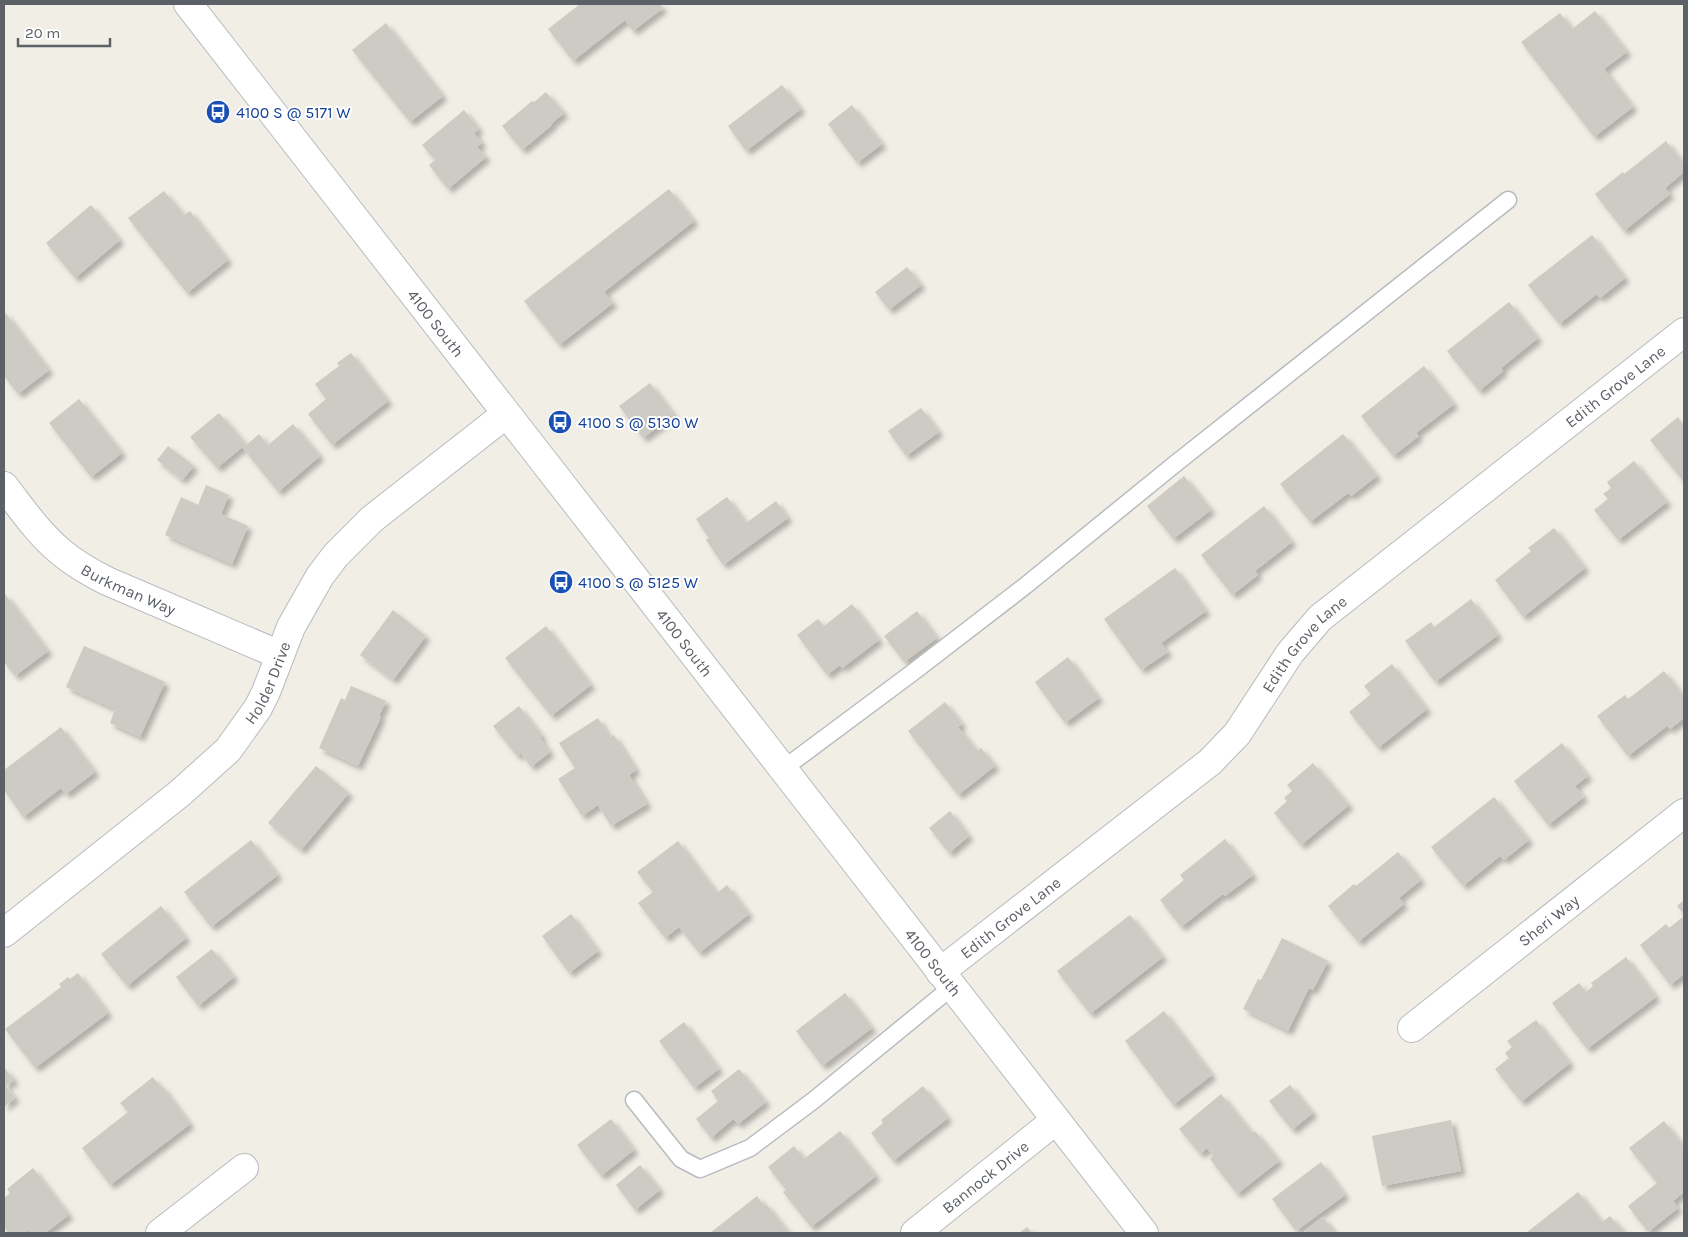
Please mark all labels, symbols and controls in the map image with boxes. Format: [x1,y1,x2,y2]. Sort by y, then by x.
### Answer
scale bar [18,15,110,47]
text: 20 m [25,24,60,42]
bus stop icon: 4100 S @ 5171 W [205,99,231,125]
place label: 4100 S @ 5171 W [236,103,351,122]
street label: 4100 South [403,285,468,361]
street label: Edith Grove Lane [1562,341,1669,432]
bus stop icon: 4100 S @ 5130 W [547,409,573,435]
place label: 4100 S @ 5130 W [578,413,699,432]
street label: Burkman Way [78,560,179,620]
bus stop icon: 4100 S @ 5125 W [548,569,574,595]
place label: 4100 S @ 5125 W [578,573,699,592]
street label: Edith Grove Lane [1258,592,1351,696]
street label: 4100 South [652,605,717,681]
street label: Holder Drive [241,639,295,728]
street label: Edith Grove Lane [957,873,1064,963]
street label: Sheri Way [1515,890,1583,950]
street label: 4100 South [901,925,965,1000]
street label: Bannock Drive [938,1137,1033,1217]

